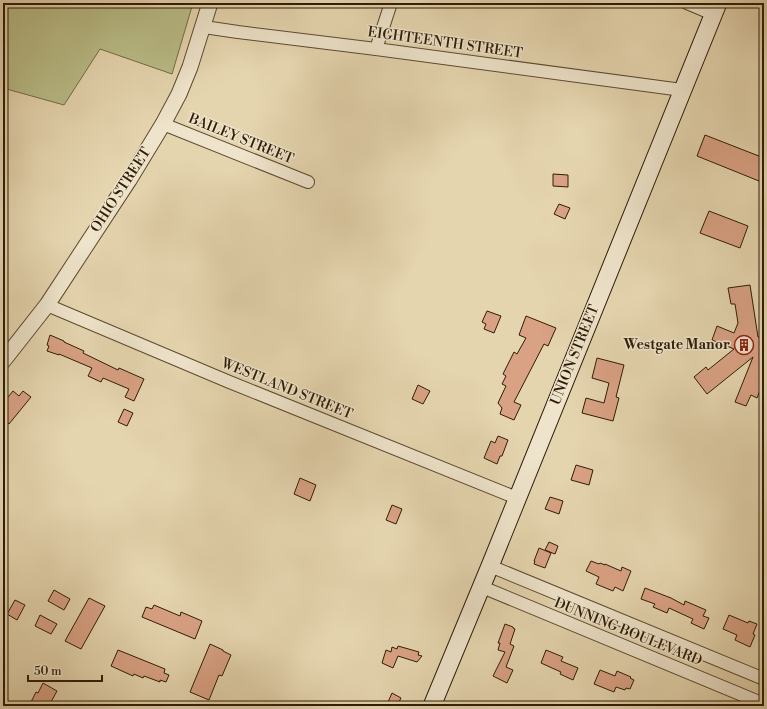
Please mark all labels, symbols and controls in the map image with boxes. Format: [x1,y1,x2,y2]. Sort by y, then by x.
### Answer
street label: EIGHTEENTH STREET [366,23,524,63]
street label: BAILEY STREET [185,109,296,168]
street label: OHIO STREET [87,144,155,236]
street label: UNION STREET [547,302,603,408]
building icon: Westgate Manor [733,334,755,356]
place label: Westgate Manor [622,336,730,354]
street label: WESTLAND STREET [218,354,355,424]
street label: DUNNING BOULEVARD [551,594,705,670]
scale bar [28,657,102,683]
text: 50 m [34,664,62,679]

